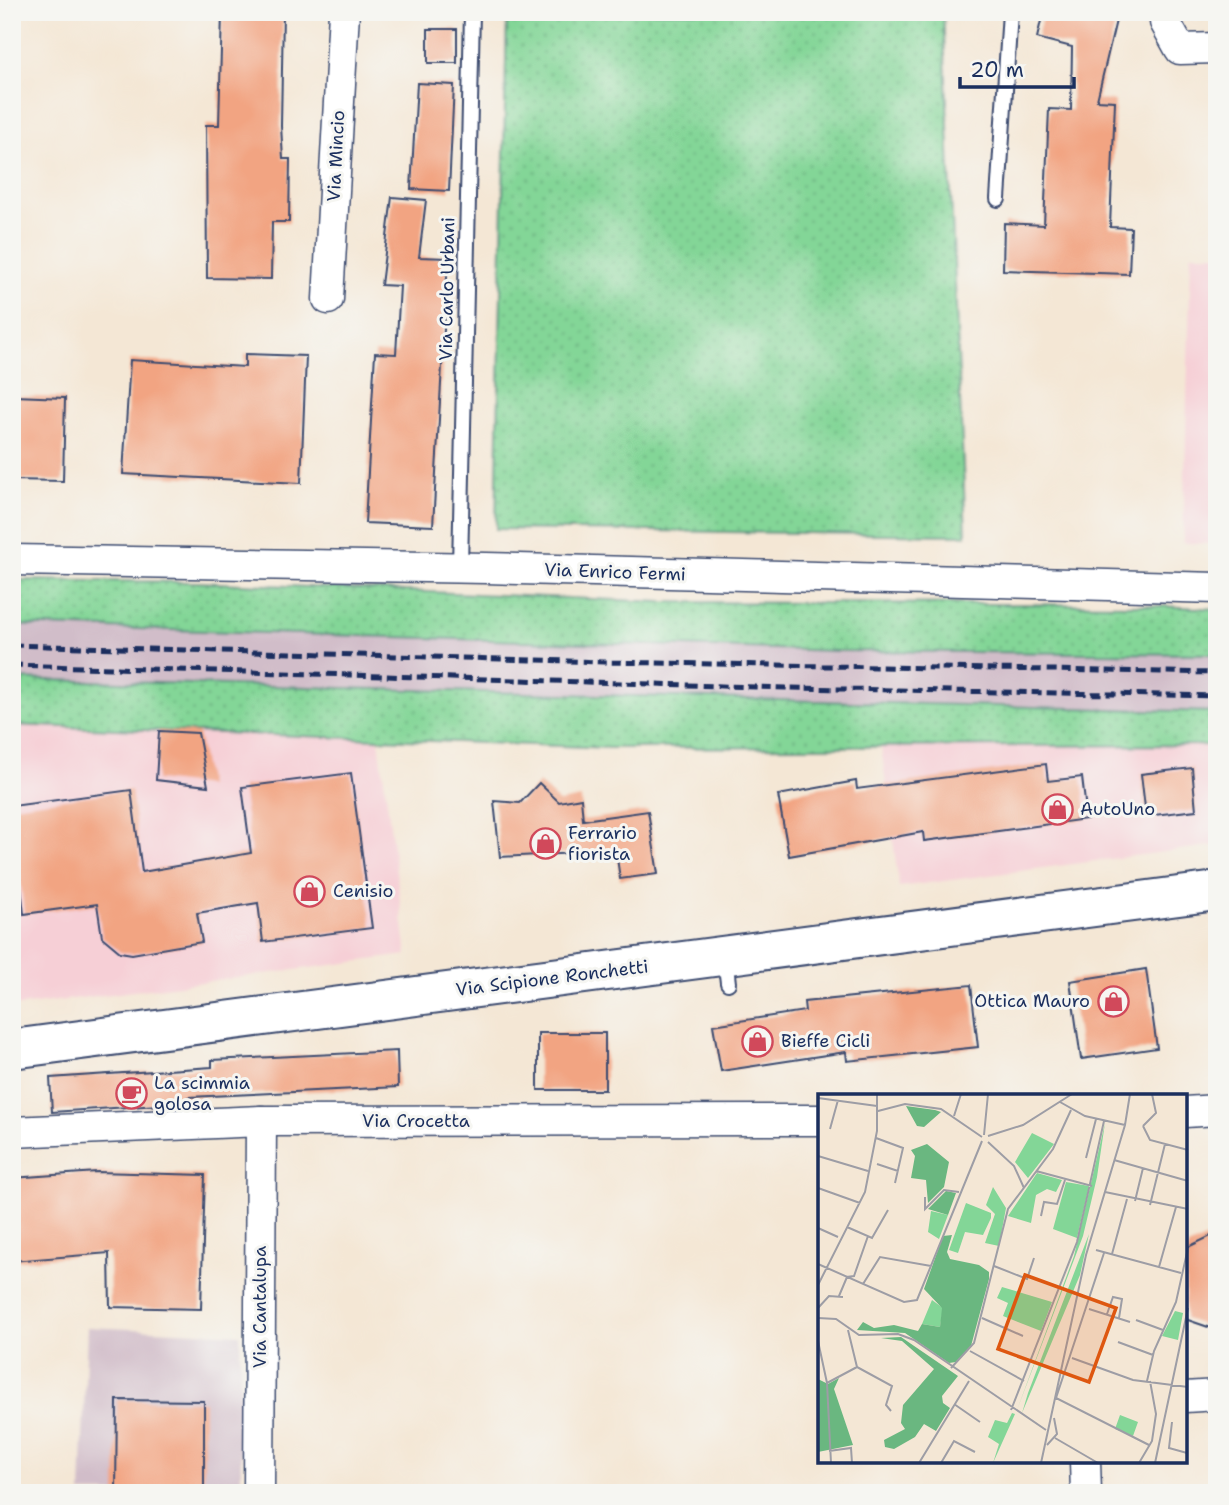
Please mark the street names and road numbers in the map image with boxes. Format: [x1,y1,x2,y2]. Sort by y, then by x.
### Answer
street label: Via Mincio [322,110,350,202]
street label: Via Carlo Urbani [434,217,460,361]
street label: Via Enrico Fermi [544,558,686,586]
street label: Via Scipione Ronchetti [454,954,650,1002]
street label: Via Crocetta [362,1109,470,1133]
street label: Via Cantalupa [248,1246,272,1368]

